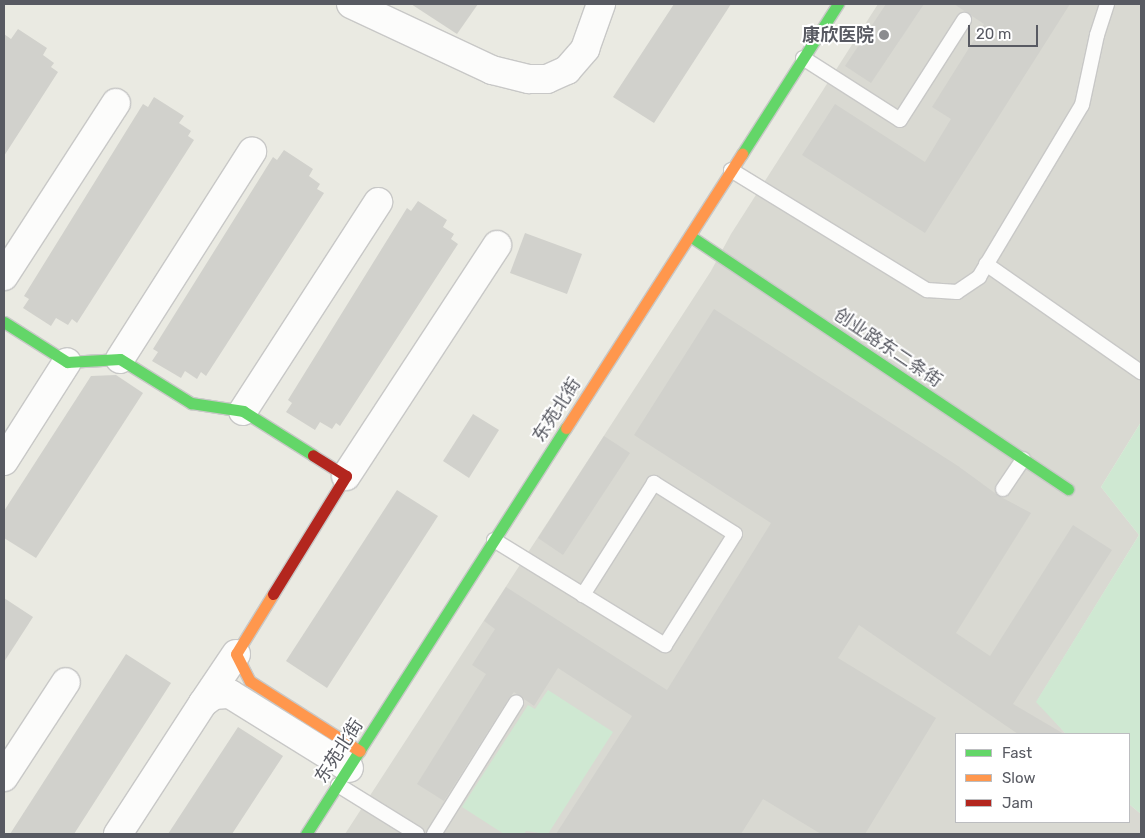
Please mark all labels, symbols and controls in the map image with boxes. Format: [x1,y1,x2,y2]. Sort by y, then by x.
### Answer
scale bar [970,15,1040,47]
place label: 康欣医院 [802,24,874,46]
text: 20 m [976,25,1011,43]
marker: 康欣医院 [878,29,890,41]
street label: 创业路东二条街 [830,304,946,392]
street label: 东苑北街 [528,374,586,446]
street label: 东苑北街 [310,715,368,787]
legend [955,733,1130,823]
text: Fast [1002,744,1032,762]
text: Slow [1002,769,1035,787]
text: Jam [1002,794,1033,812]

